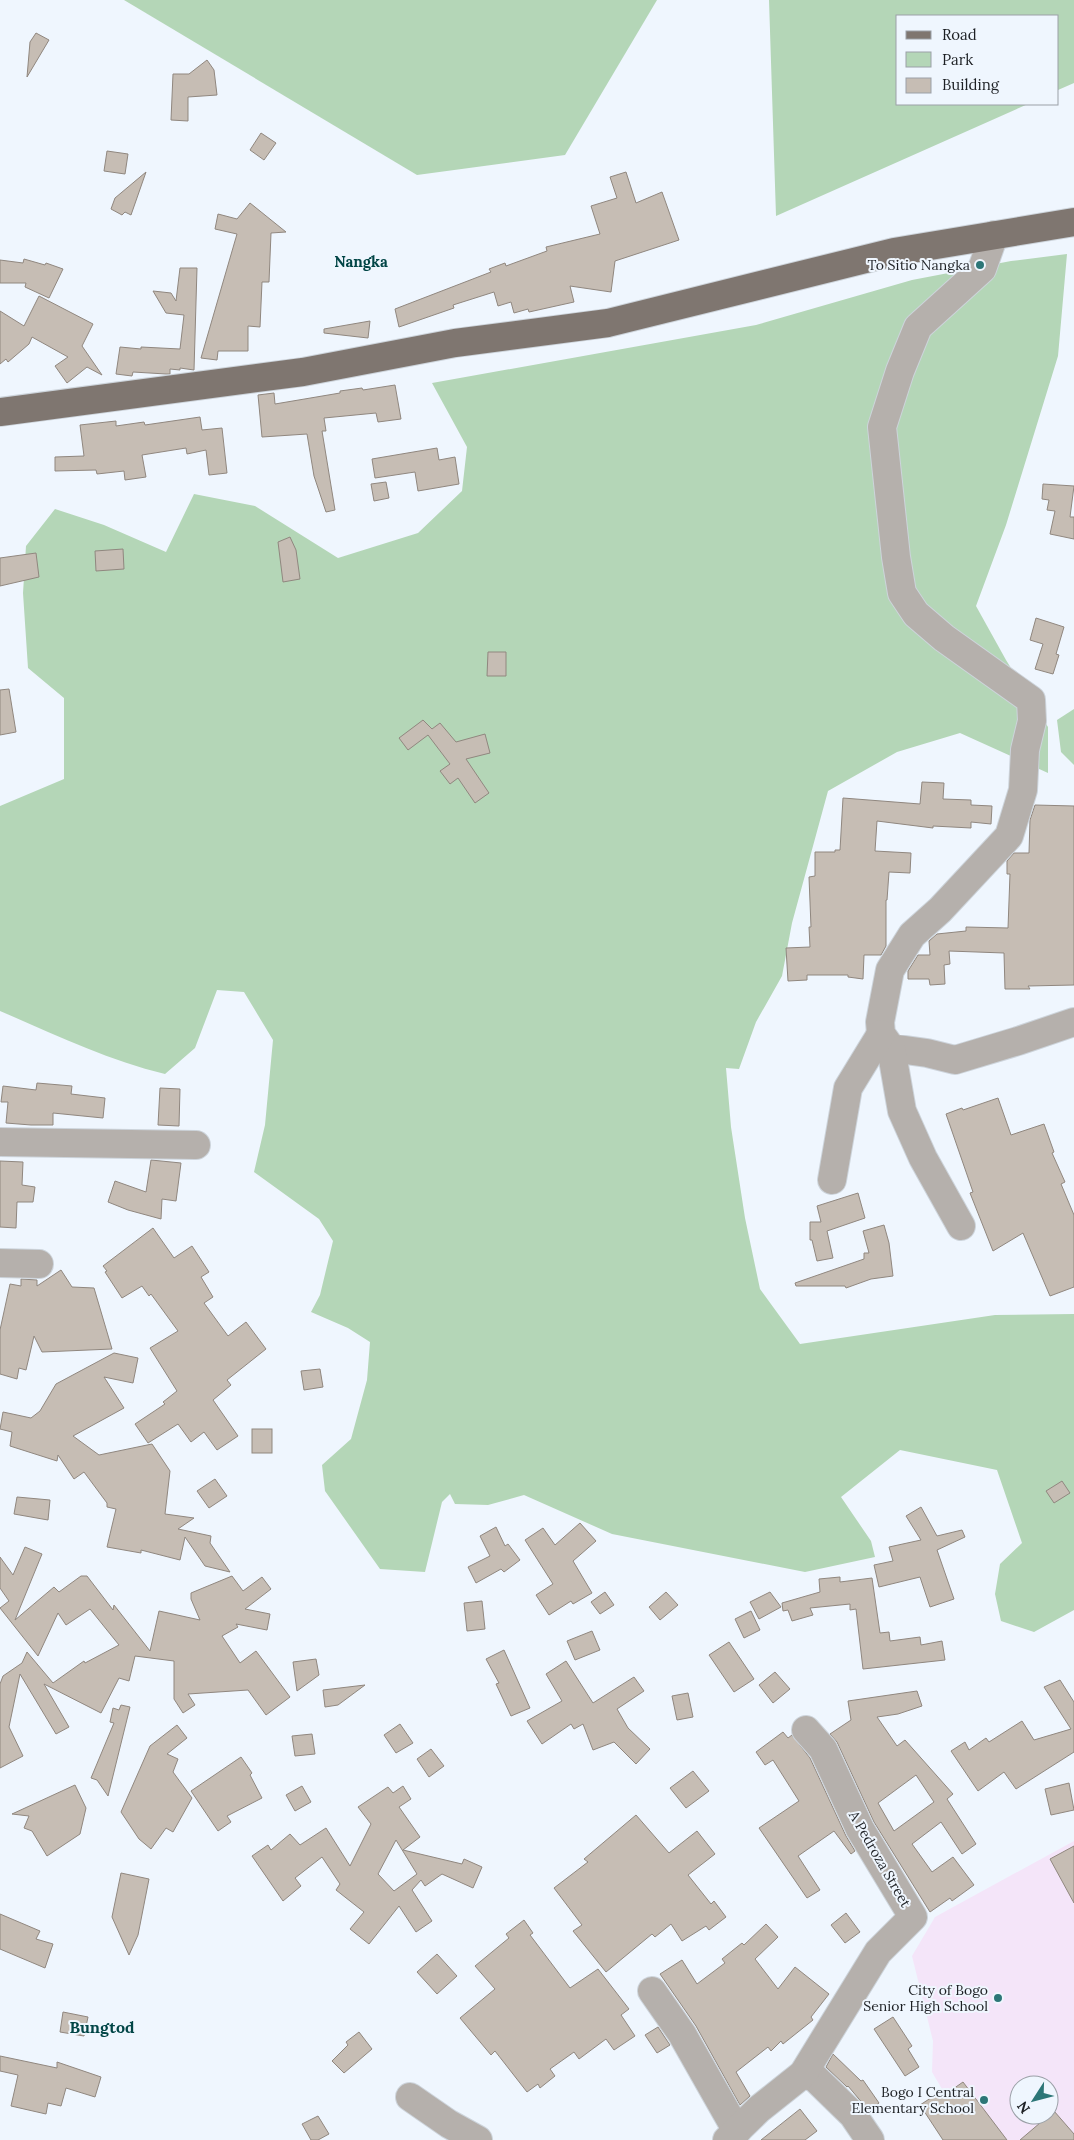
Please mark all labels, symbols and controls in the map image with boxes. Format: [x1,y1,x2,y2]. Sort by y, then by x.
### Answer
legend [896,15,1059,105]
text: Road [942,25,977,44]
text: Park [942,50,973,69]
text: Building [942,75,1000,94]
district label: Nangka [334,252,388,271]
place label: To Sitio Nangka [867,256,970,274]
marker: To Sitio Nangka [974,259,986,271]
street label: A Pedroza Street [845,1807,915,1911]
place label: City of Bogo Senior High School [863,1981,988,2015]
marker: City of Bogo Senior High School [992,1992,1004,2004]
district label: Bungtod [70,2017,135,2037]
north arrow [1009,2075,1059,2125]
place label: Bogo I Central Elementary School [851,2083,974,2117]
marker: Bogo I Central Elementary School [978,2094,990,2106]
text: N [1013,2098,1034,2117]

